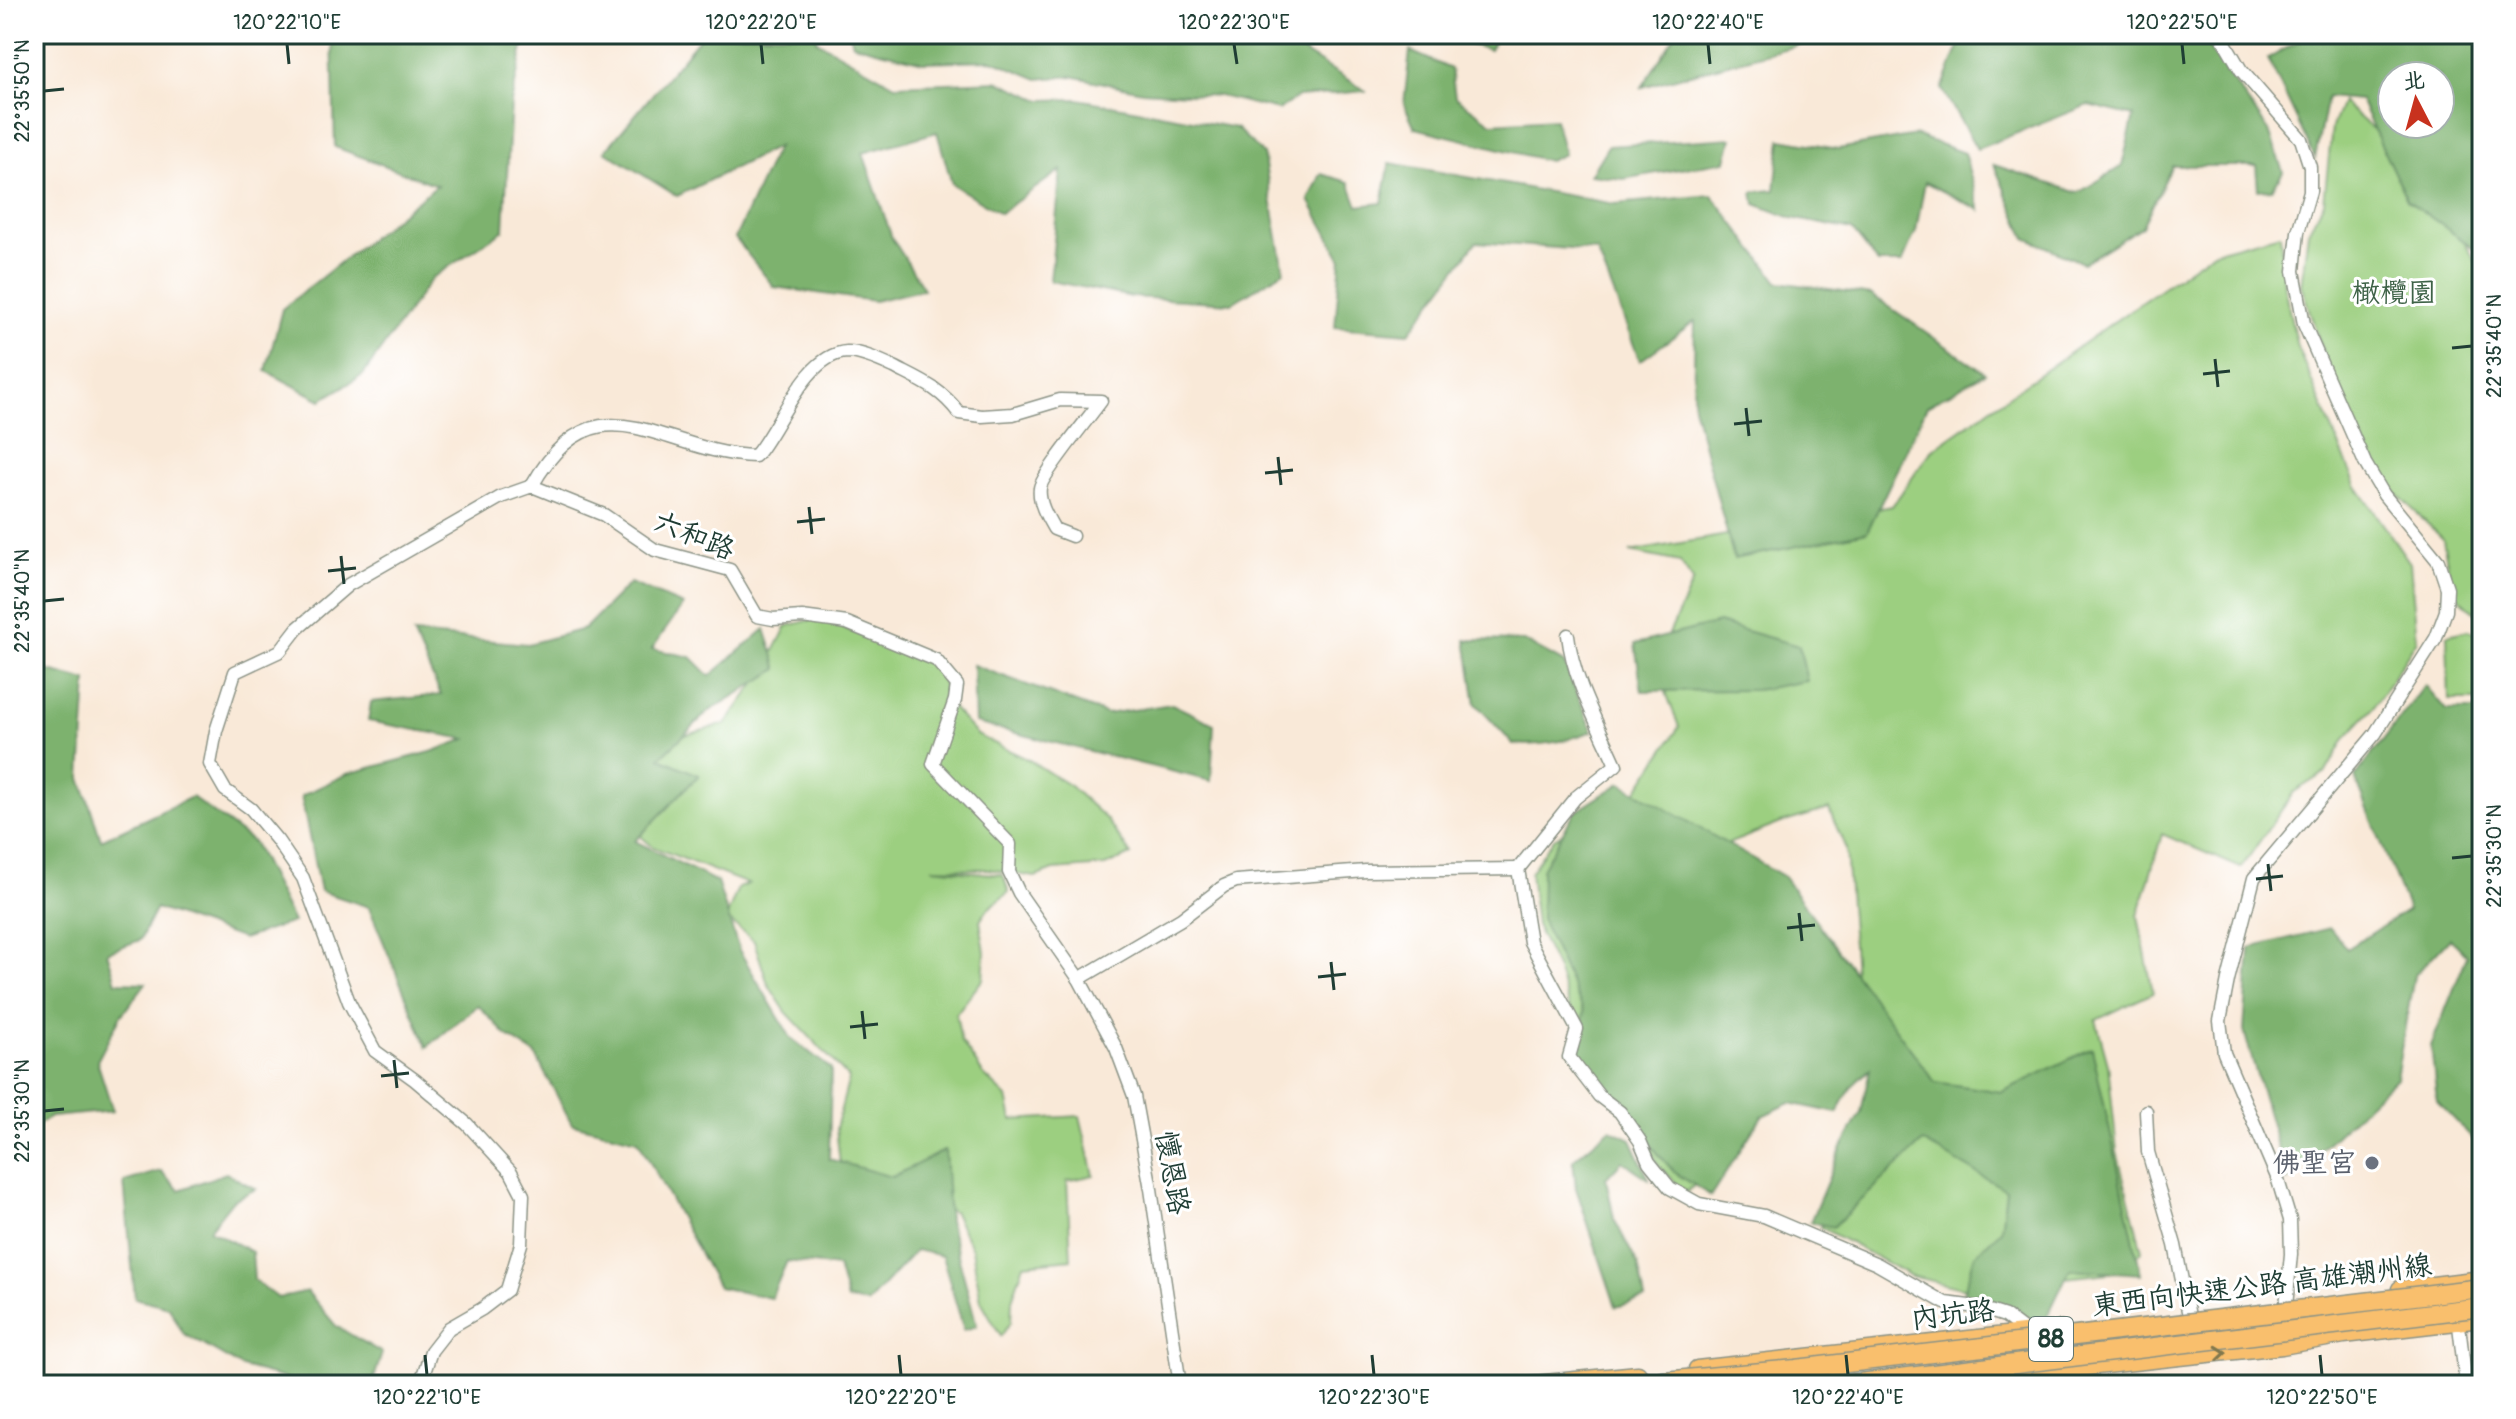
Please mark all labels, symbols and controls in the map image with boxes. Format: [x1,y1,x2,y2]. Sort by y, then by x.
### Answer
text: 120°22'10"E [233,10,341,35]
text: 120°22'20"E [705,10,817,35]
text: 120°22'30"E [1178,10,1290,35]
text: 120°22'40"E [1652,10,1764,35]
text: 120°22'50"E [2127,10,2237,35]
text: 22°35'50"N [10,39,35,143]
north arrow [2376,60,2456,140]
text: 北 [2402,66,2426,96]
park label: 橄欖園 [2352,276,2436,311]
text: 22°35'40"N [2482,294,2507,398]
street label: 六和路 [648,504,740,568]
text: 22°35'40"N [10,549,35,653]
text: 22°35'30"N [2482,804,2507,908]
text: 22°35'30"N [10,1059,35,1163]
street label: 懷恩路 [1147,1129,1197,1217]
place label: 佛聖宮 [2272,1146,2356,1181]
marker: 佛聖宮 [2363,1154,2381,1172]
street label: 東西向快速公路 高雄潮州線 [2090,1248,2434,1324]
street label: 內坑路 [1909,1293,1997,1337]
road number: 88 [2029,1317,2073,1361]
one-way arrow [2215,1344,2228,1361]
text: 120°22'10"E [373,1385,481,1410]
text: 120°22'20"E [845,1385,957,1410]
text: 120°22'30"E [1318,1385,1430,1410]
text: 120°22'40"E [1792,1385,1904,1410]
text: 120°22'50"E [2267,1385,2377,1410]

